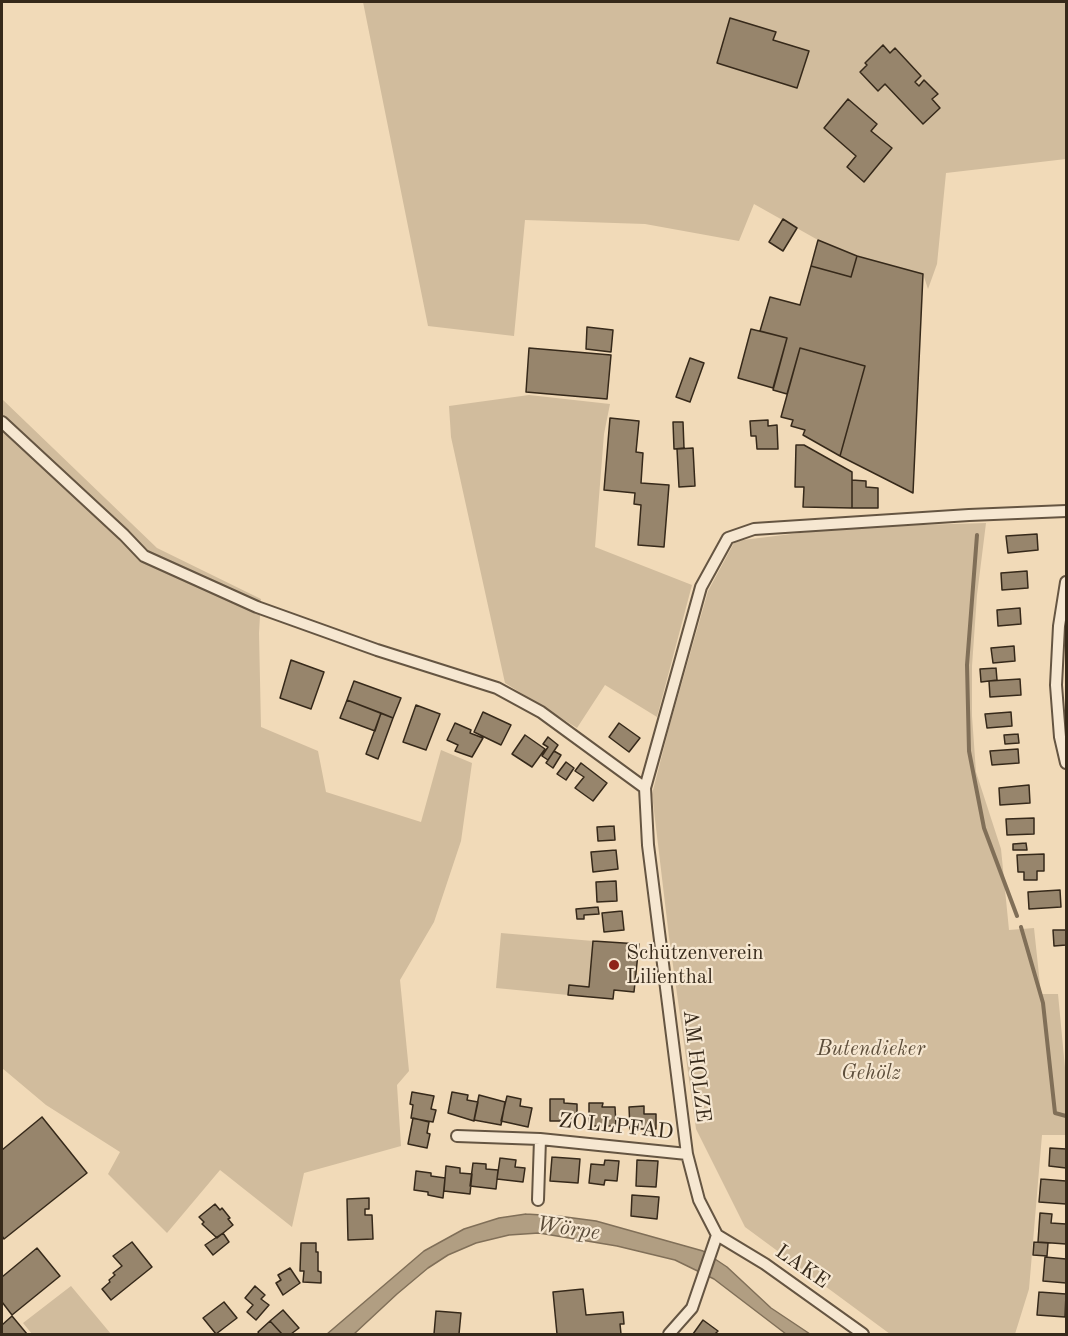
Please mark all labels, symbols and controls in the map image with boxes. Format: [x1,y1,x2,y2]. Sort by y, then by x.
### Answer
place label: Schützenverein Lilienthal [626,940,763,990]
marker: Schützenverein Lilienthal [607,958,621,972]
street label: AM HOLZE [677,1008,715,1124]
park label: Butendieker Gehölz [817,1036,925,1086]
street label: ZOLLPFAD [557,1108,675,1146]
water label: Wörpe [534,1211,602,1247]
street label: LAKE [770,1239,834,1295]

